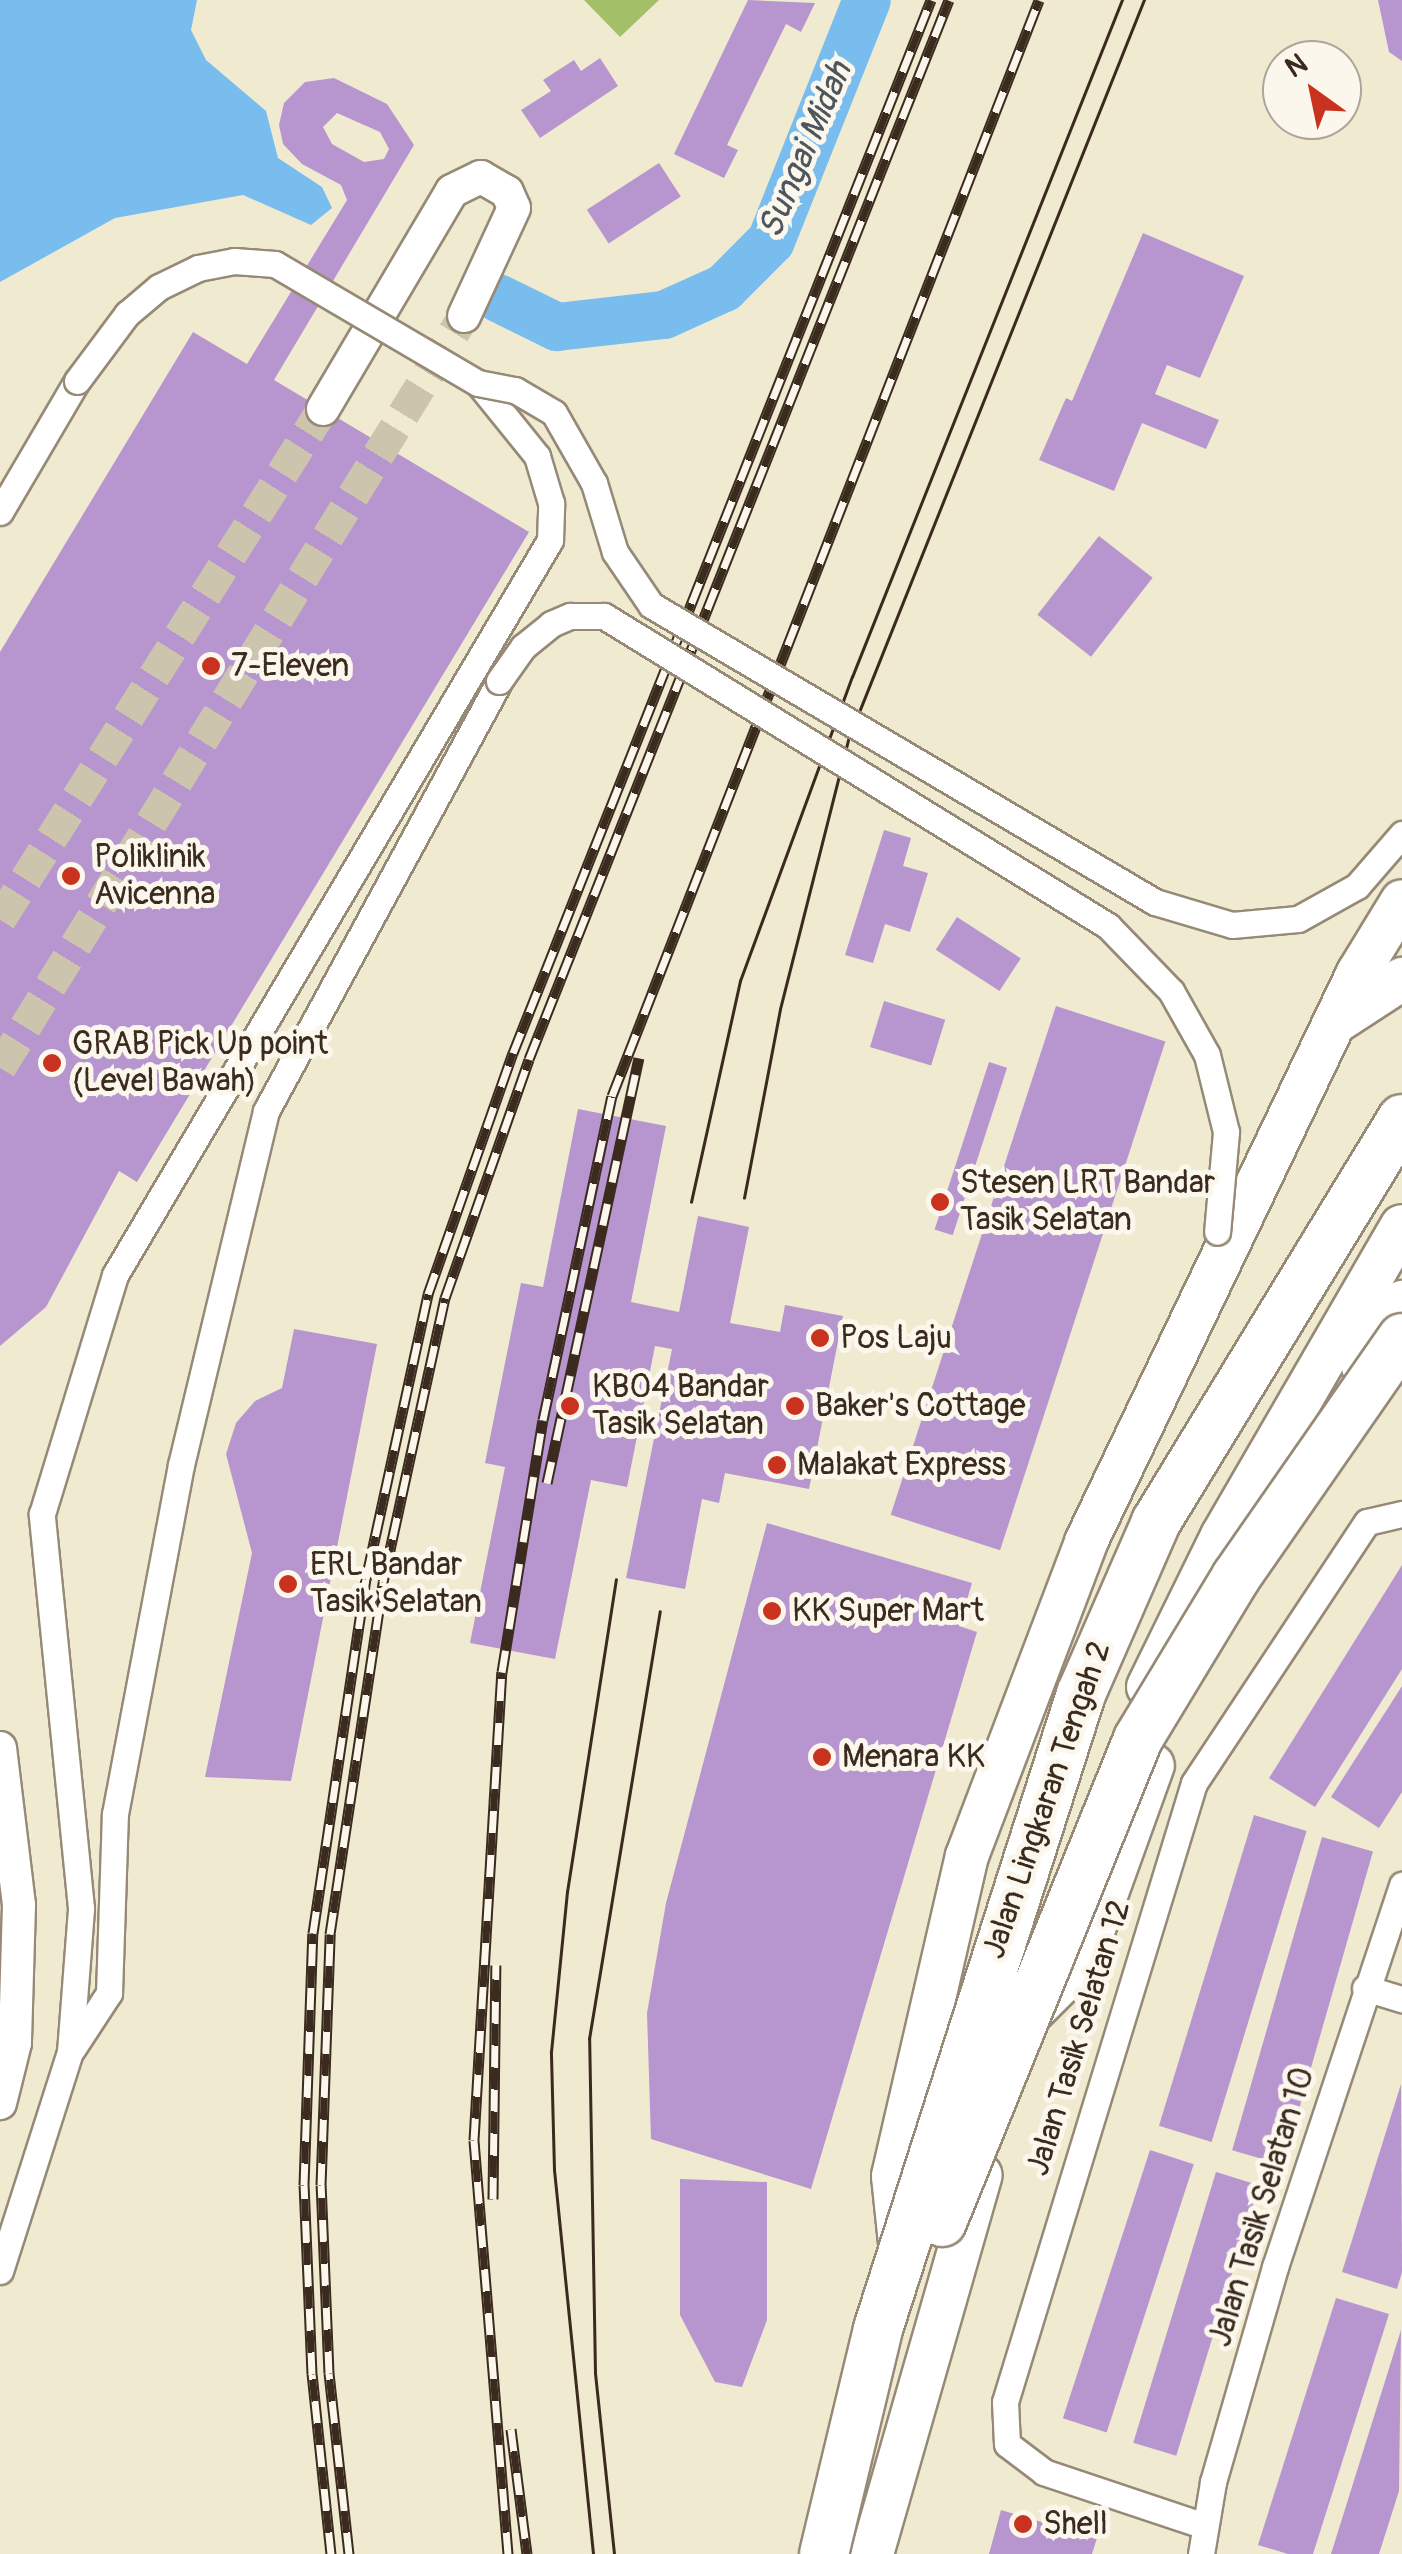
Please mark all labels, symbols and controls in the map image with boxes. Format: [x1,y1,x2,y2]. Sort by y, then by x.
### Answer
north arrow [1262,40,1362,140]
text: N [1279,46,1314,86]
water label: Sungai Midah [749,56,861,244]
place label: 7-Eleven [231,647,349,685]
marker: 7-Eleven [200,655,222,677]
place label: Poliklinik Avicenna [94,839,215,914]
marker: Poliklinik Avicenna [58,863,84,889]
place label: GRAB Pick Up point (Level Bawah) [72,1026,328,1101]
marker: GRAB Pick Up point (Level Bawah) [41,1052,63,1074]
place label: Stesen LRT Bandar Tasik Selatan [960,1165,1215,1240]
marker: Stesen LRT Bandar Tasik Selatan [929,1191,951,1213]
place label: Pos Laju [840,1319,952,1357]
marker: Pos Laju [809,1327,831,1349]
place label: KB04 Bandar Tasik Selatan [592,1369,769,1444]
place label: Baker's Cottage [815,1387,1026,1425]
marker: KB04 Bandar Tasik Selatan [557,1393,583,1419]
marker: Baker's Cottage [784,1395,806,1417]
place label: Malakat Express [797,1446,1006,1484]
marker: Malakat Express [766,1454,788,1476]
place label: ERL Bandar Tasik Selatan [310,1547,482,1622]
marker: ERL Bandar Tasik Selatan [275,1571,301,1597]
place label: KK Super Mart [792,1592,984,1630]
marker: KK Super Mart [761,1600,783,1622]
street label: Jalan Lingkaran Tengah 2 [975,1636,1119,1964]
place label: Menara KK [842,1738,985,1776]
marker: Menara KK [811,1746,833,1768]
street label: Jalan Tasik Selatan 12 [1019,1896,1139,2180]
street label: Jalan Tasik Selatan 10 [1201,2063,1323,2351]
place label: Shell [1043,2505,1108,2543]
marker: Shell [1012,2513,1034,2535]

